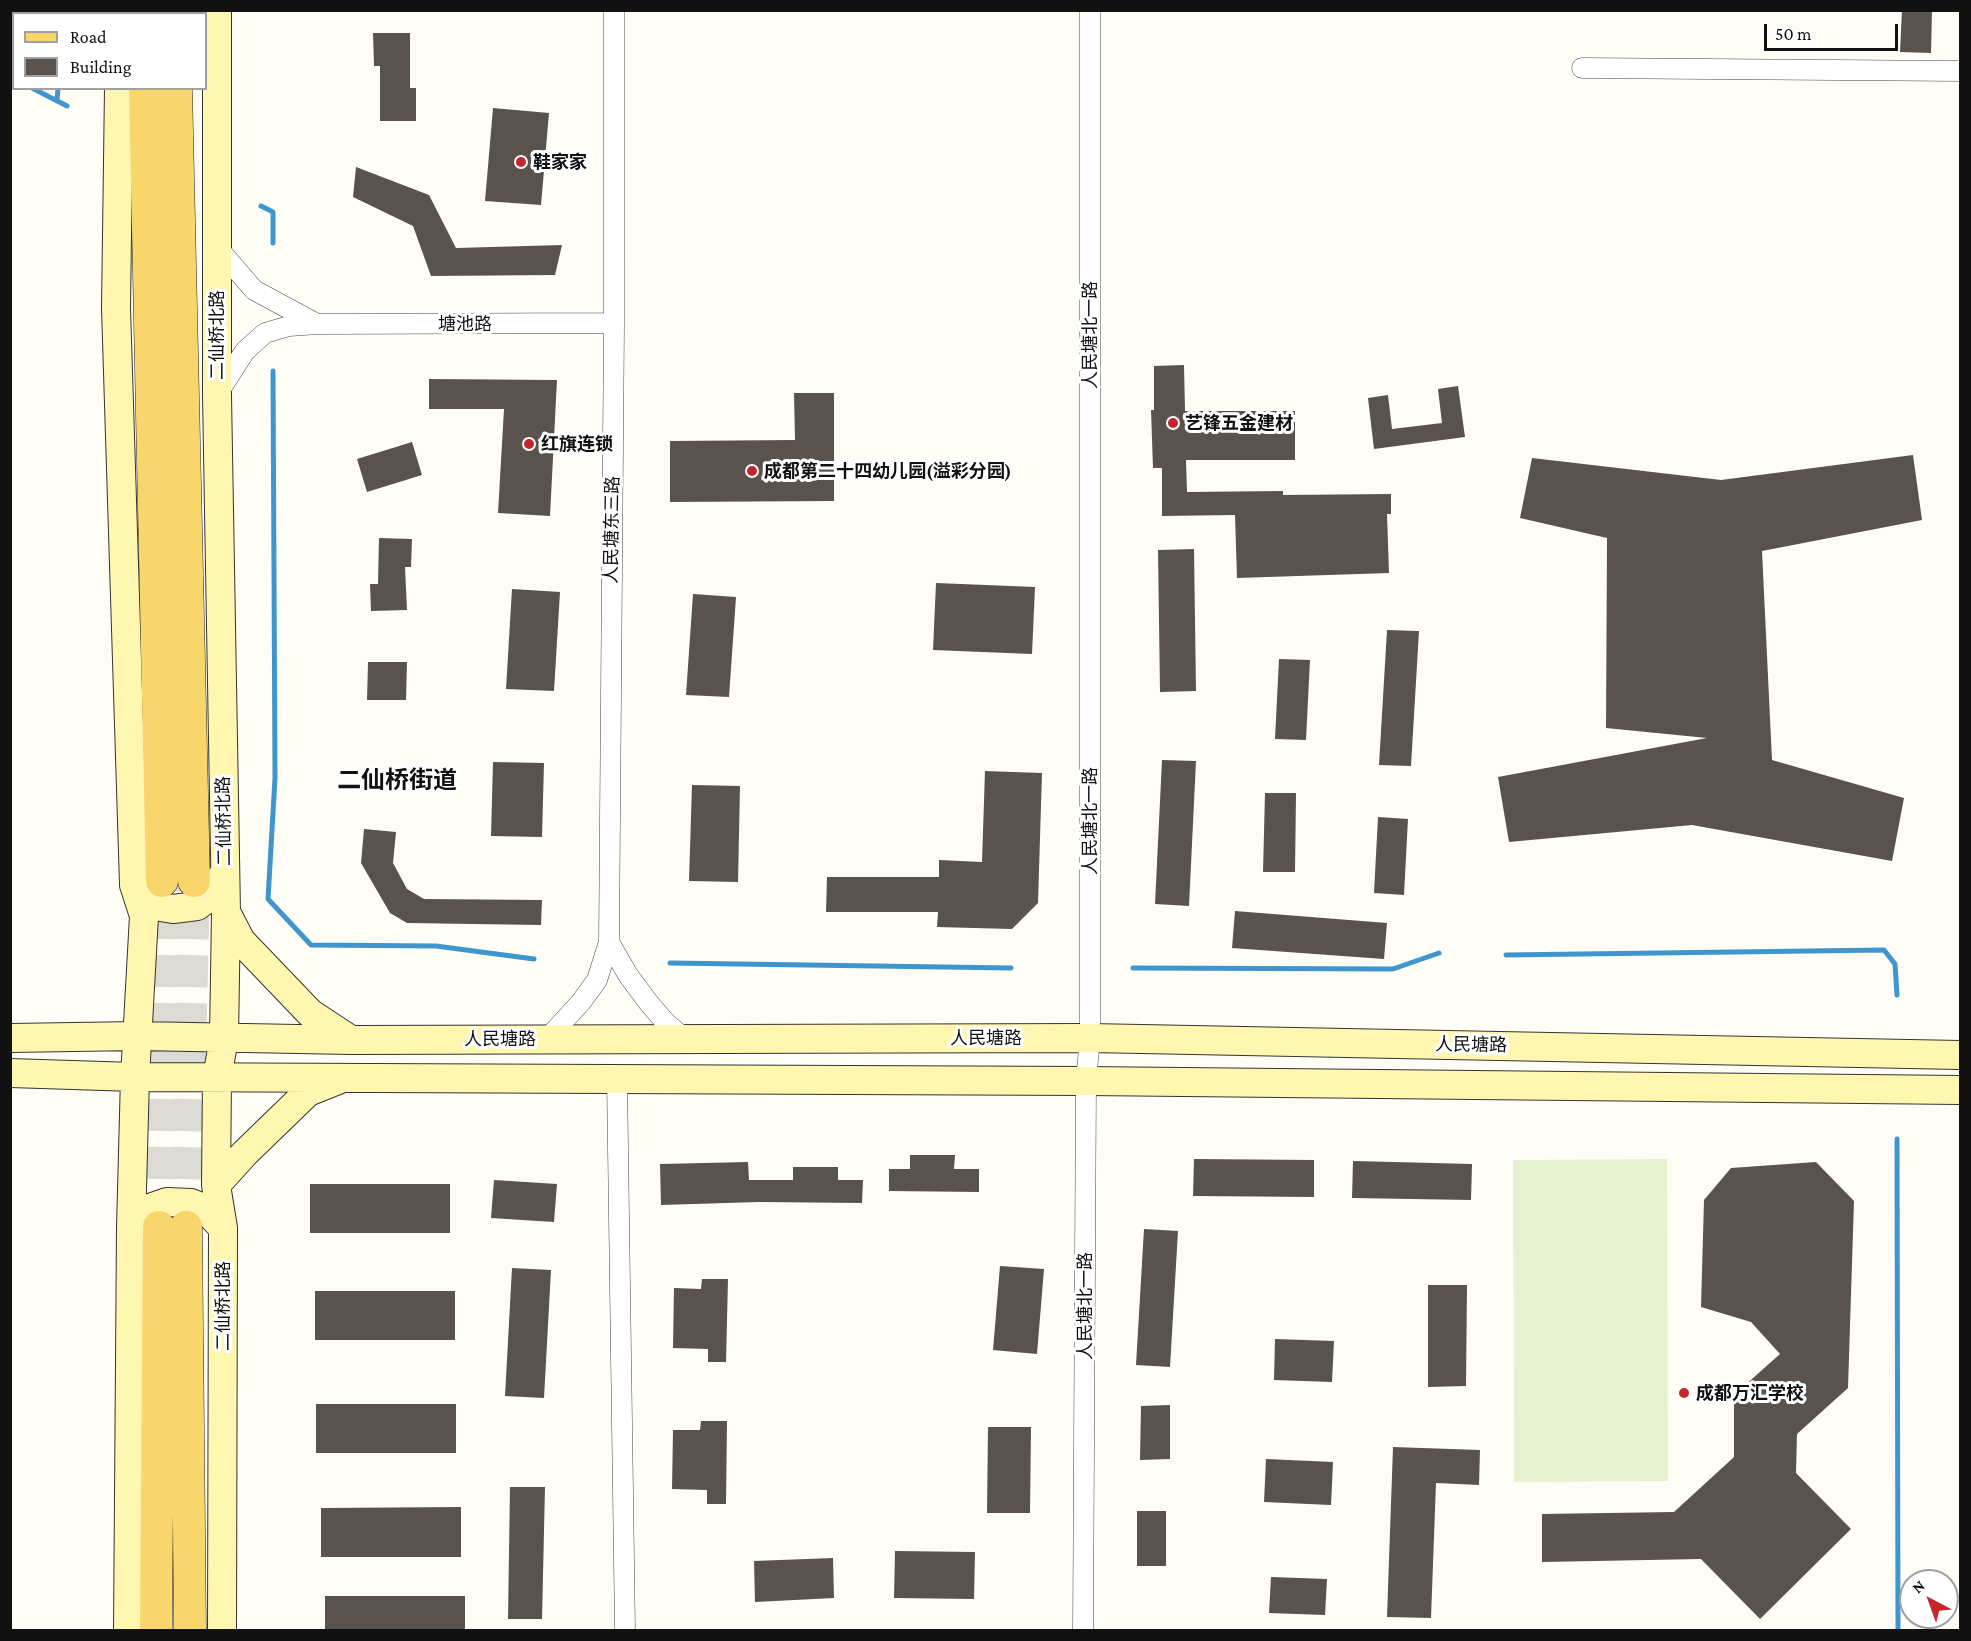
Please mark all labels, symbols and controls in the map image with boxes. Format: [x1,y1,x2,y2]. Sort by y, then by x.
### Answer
legend [12,12,207,90]
scale bar [1767,12,1900,50]
text: 50 m [1775,24,1812,44]
text: Road [70,27,107,47]
text: Building [70,57,131,77]
place label: 鞋家家 [533,151,587,173]
marker: 鞋家家 [514,155,528,169]
street label: 人民塘北一路 [1079,281,1101,389]
street label: 二仙桥北路 [206,290,228,380]
street label: 塘池路 [438,313,492,335]
place label: 艺锋五金建材 [1185,412,1293,434]
marker: 艺锋五金建材 [1166,416,1180,430]
place label: 红旗连锁 [541,433,613,455]
marker: 红旗连锁 [522,437,536,451]
place label: 成都第二十四幼儿园(溢彩分园) [764,460,1012,482]
marker: 成都第二十四幼儿园(溢彩分园) [745,464,759,478]
street label: 人民塘东三路 [600,476,624,584]
district label: 二仙桥街道 [337,767,457,795]
street label: 人民塘北一路 [1079,767,1101,875]
street label: 二仙桥北路 [212,776,236,866]
street label: 人民塘路 [950,1027,1022,1049]
street label: 人民塘路 [464,1028,536,1050]
street label: 人民塘路 [1435,1034,1507,1056]
street label: 人民塘北一路 [1074,1252,1096,1360]
street label: 二仙桥北路 [212,1261,234,1351]
place label: 成都万汇学校 [1696,1382,1804,1404]
marker: 成都万汇学校 [1677,1386,1691,1400]
north arrow [1899,1569,1959,1629]
text: N [1908,1577,1928,1597]

